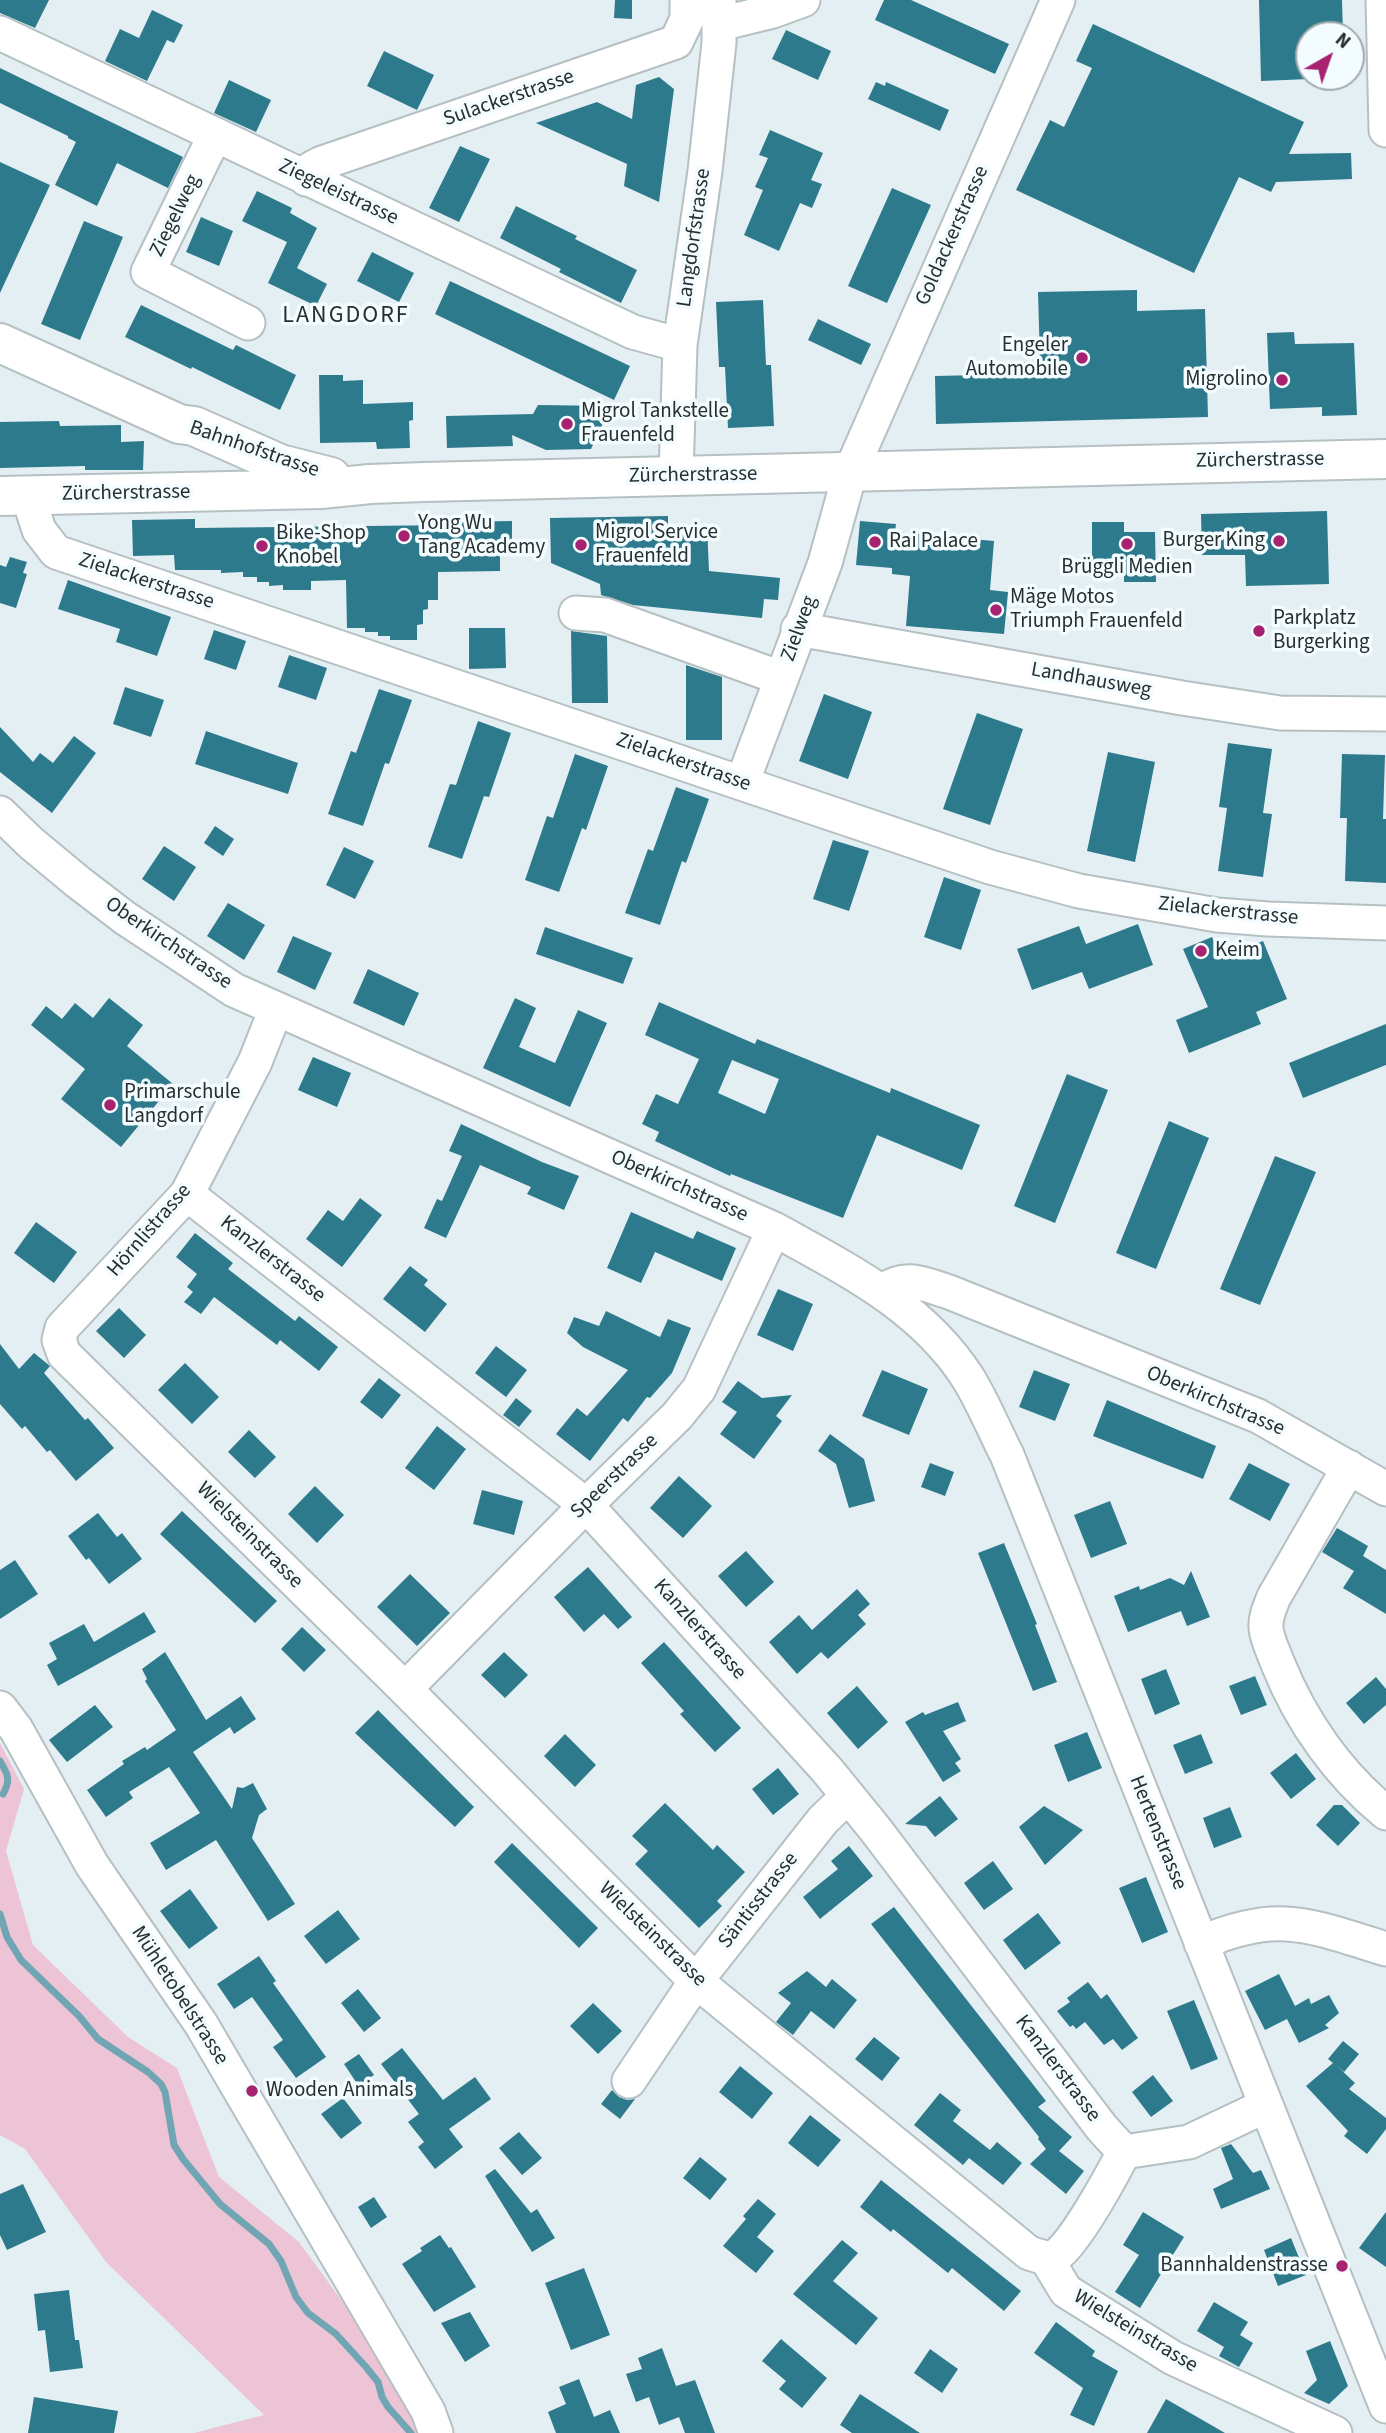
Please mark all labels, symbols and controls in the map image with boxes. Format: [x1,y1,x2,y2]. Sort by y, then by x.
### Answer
north arrow [1295,21,1365,91]
text: N [1329,27,1356,55]
street label: Sulackerstrasse [440,65,578,133]
street label: Ziegeleistrasse [274,154,402,232]
street label: Goldackerstrasse [911,162,995,310]
street label: Langdorfstrasse [673,167,717,309]
street label: Ziegelweg [145,171,207,261]
district label: LANGDORF [283,303,409,331]
place label: Engeler Automobile [966,333,1068,383]
marker: Engeler Automobile [1074,350,1090,366]
place label: Migrolino [1185,367,1268,393]
marker: Migrolino [1274,372,1290,388]
place label: Migrol Tankstelle Frauenfeld [581,399,729,449]
street label: Bahnhofstrasse [186,416,322,484]
marker: Migrol Tankstelle Frauenfeld [559,416,575,432]
street label: Zürcherstrasse [1195,447,1325,475]
street label: Zürcherstrasse [628,462,758,490]
street label: Zürcherstrasse [61,480,191,508]
place label: Yong Wu Tang Academy [418,511,545,561]
place label: Migrol Service Frauenfeld [595,520,718,570]
place label: Bike-Shop Knobel [276,521,366,571]
marker: Yong Wu Tang Academy [396,528,412,544]
place label: Burger King [1163,528,1265,554]
place label: Rai Palace [889,529,978,555]
marker: Burger King [1271,533,1287,549]
marker: Rai Palace [867,534,883,550]
marker: Brüggli Medien [1119,536,1135,552]
marker: Migrol Service Frauenfeld [573,537,589,553]
marker: Bike-Shop Knobel [254,538,270,554]
street label: Zielackerstrasse [75,548,217,616]
place label: Brüggli Medien [1061,555,1193,581]
place label: Mäge Motos Triumph Frauenfeld [1010,585,1183,635]
street label: Zielweg [777,593,823,665]
marker: Mäge Motos Triumph Frauenfeld [988,602,1004,618]
place label: Parkplatz Burgerking [1273,606,1369,656]
marker: Parkplatz Burgerking [1251,623,1267,639]
street label: Landhausweg [1029,658,1153,704]
street label: Zielackerstrasse [612,728,754,798]
street label: Oberkirchstrasse [100,892,236,996]
street label: Zielackerstrasse [1157,892,1299,932]
place label: Keim [1215,938,1260,964]
marker: Keim [1193,943,1209,959]
place label: Primarschule Langdorf [124,1080,241,1130]
marker: Primarschule Langdorf [102,1097,118,1113]
street label: Oberkirchstrasse [606,1145,752,1229]
street label: Hörnlistrasse [103,1179,197,1283]
street label: Kanzlerstrasse [214,1211,330,1309]
street label: Oberkirchstrasse [1142,1362,1288,1442]
street label: Speerstrasse [566,1429,664,1525]
street label: Wielsteinstrasse [190,1477,308,1595]
street label: Kanzlerstrasse [647,1574,751,1686]
street label: Hertenstrasse [1123,1772,1191,1894]
street label: Säntisstrasse [714,1848,804,1954]
street label: Wielsteinstrasse [593,1877,711,1993]
street label: Mühletobelstrasse [125,1922,233,2070]
street label: Kanzlerstrasse [1009,2011,1105,2127]
place label: Wooden Animals [266,2078,413,2104]
marker: Wooden Animals [244,2083,260,2099]
place label: Bannhaldenstrasse [1160,2253,1328,2279]
marker: Bannhaldenstrasse [1334,2258,1350,2274]
street label: Wielsteinstrasse [1068,2285,1202,2379]

